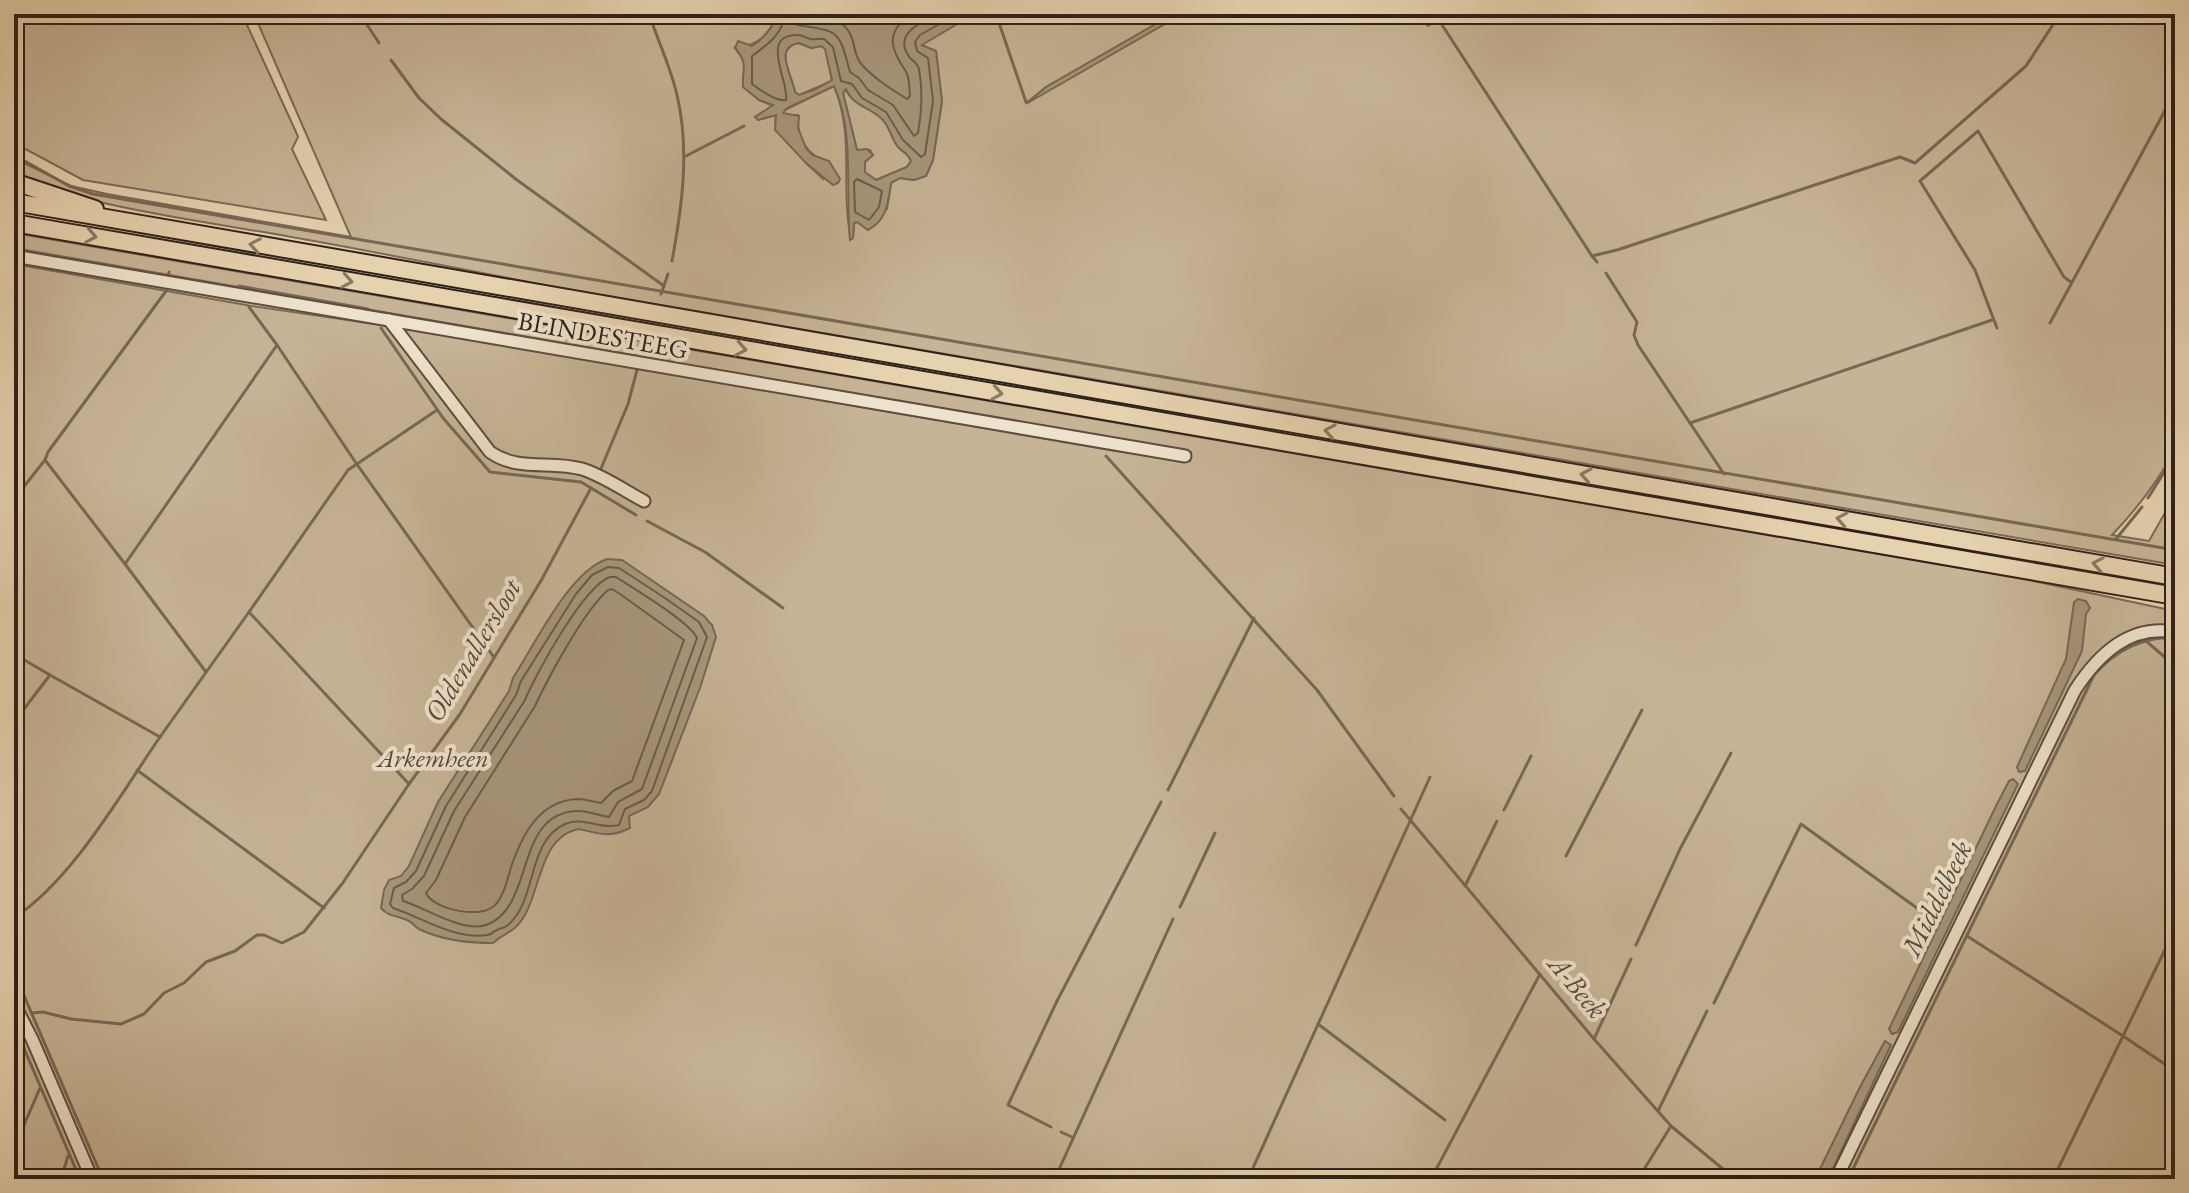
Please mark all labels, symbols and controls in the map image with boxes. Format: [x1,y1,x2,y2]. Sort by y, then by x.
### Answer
one-way arrow [84,227,98,244]
one-way arrow [249,238,262,255]
one-way arrow [340,271,354,288]
street label: BLINDESTEEG [515,303,691,367]
one-way arrow [734,339,748,356]
one-way arrow [991,383,1004,400]
one-way arrow [1323,423,1336,440]
one-way arrow [1579,468,1593,485]
one-way arrow [1835,512,1849,529]
one-way arrow [2091,556,2105,573]
water label: Oldenallersloot [415,571,530,728]
park label: Arkemheen [375,741,489,775]
water label: Middelbeek [1892,834,1980,964]
water label: A-Beek [1539,945,1615,1026]

